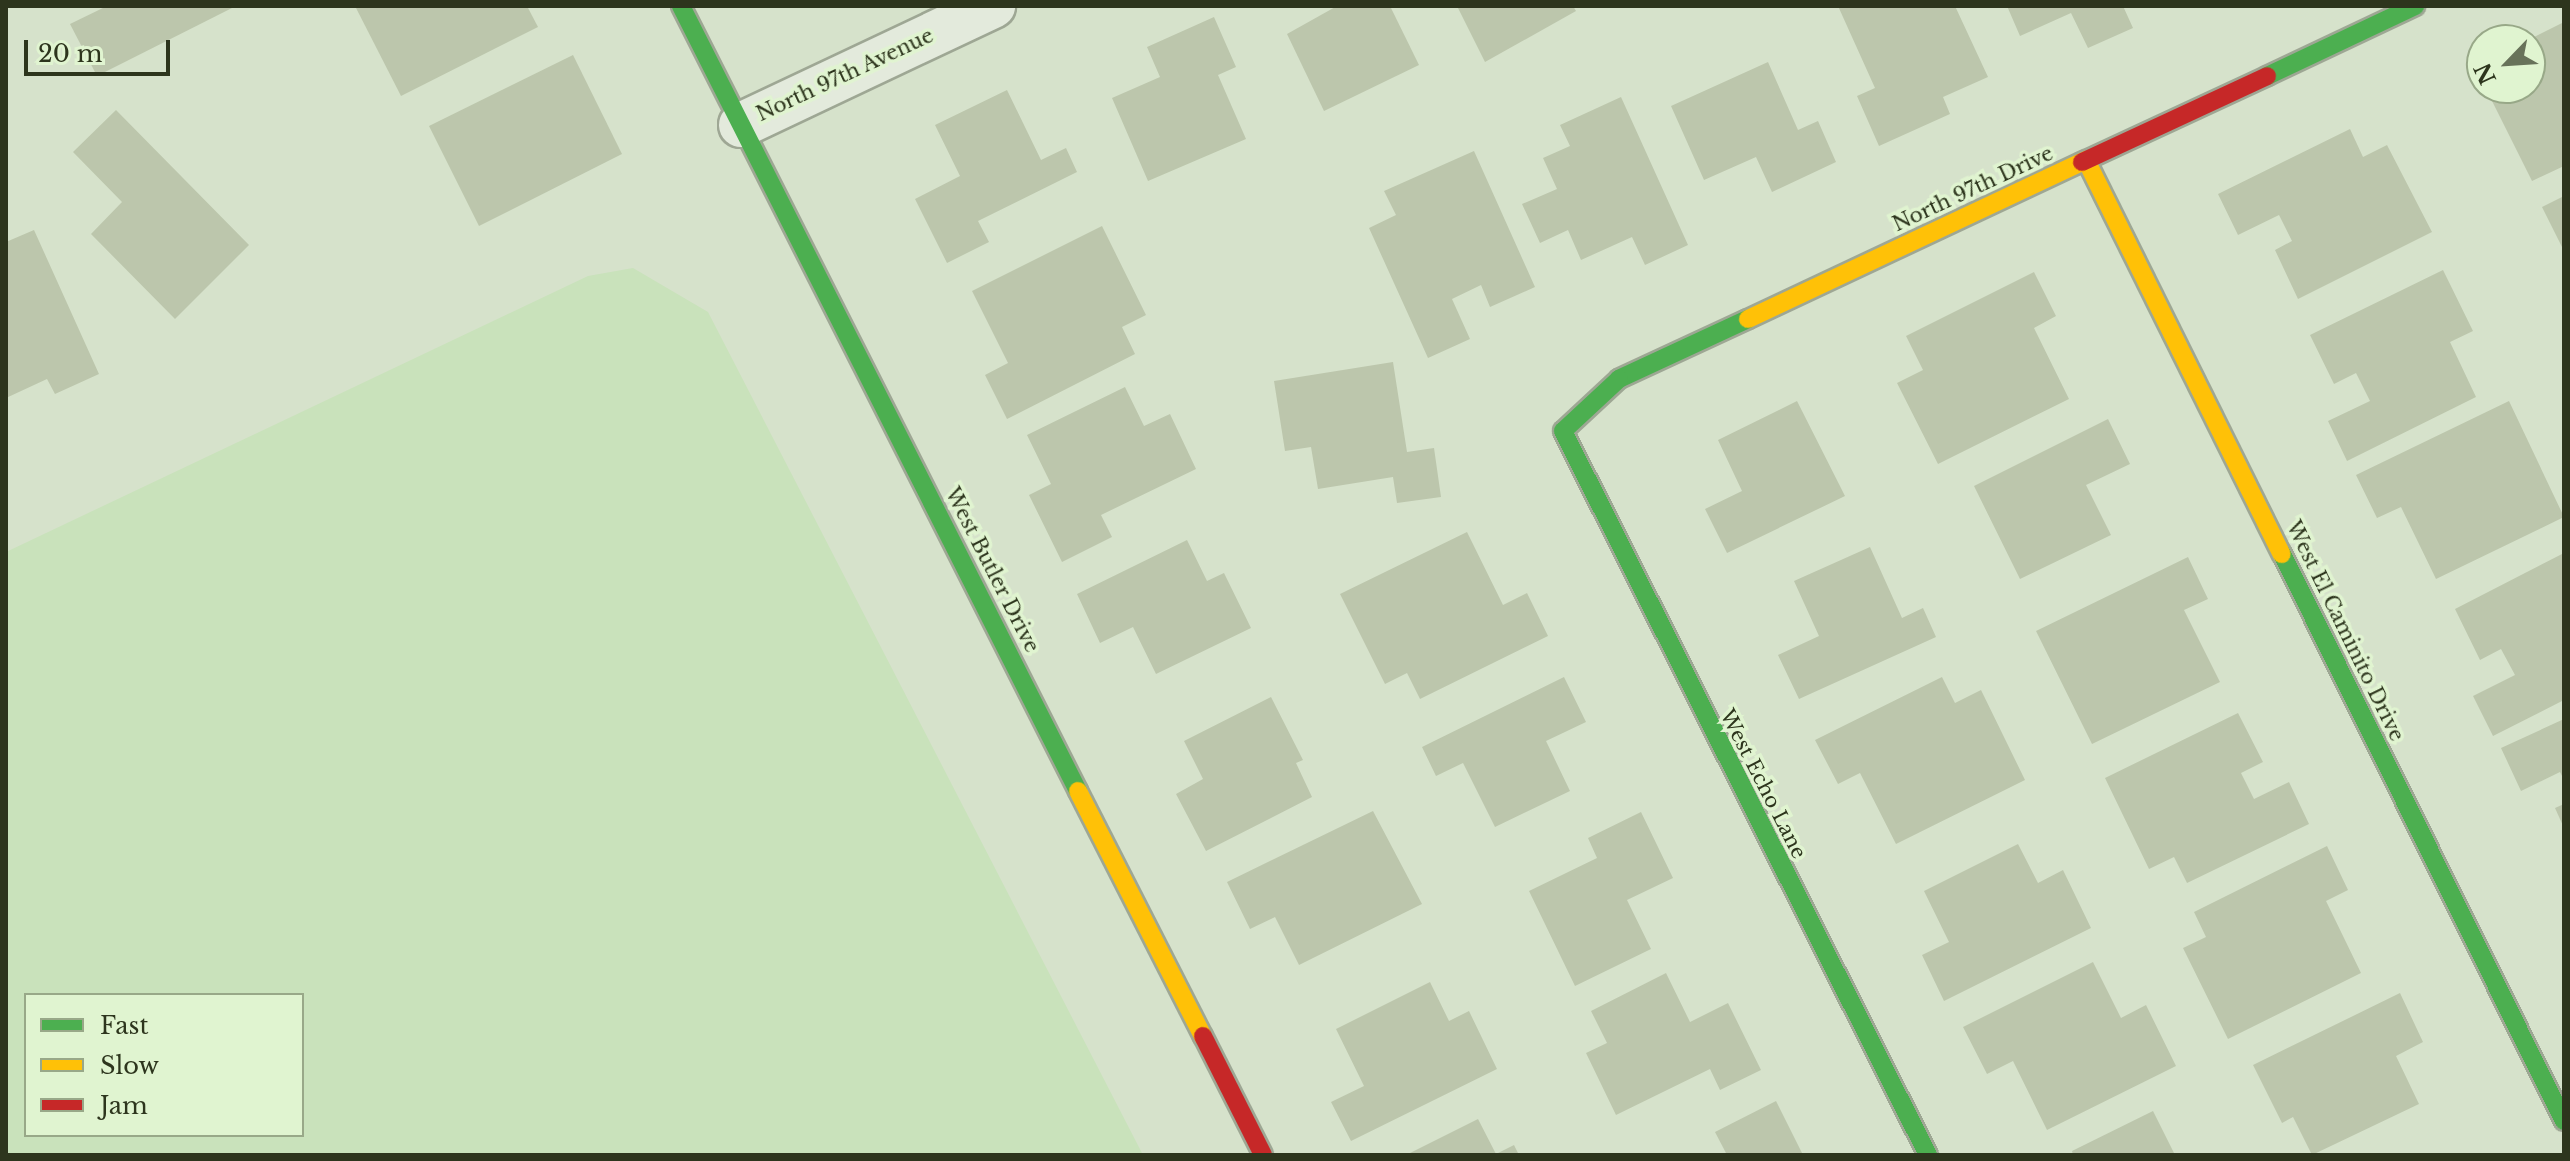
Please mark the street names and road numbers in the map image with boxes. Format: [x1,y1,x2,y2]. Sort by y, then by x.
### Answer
street label: North 97th Avenue [752,23,938,127]
street label: North 97th Drive [1889,141,2057,237]
street label: West Butler Drive [940,483,1044,657]
street label: West El Caminito Drive [2281,517,2409,745]
street label: West Echo Lane [1715,705,1811,863]

